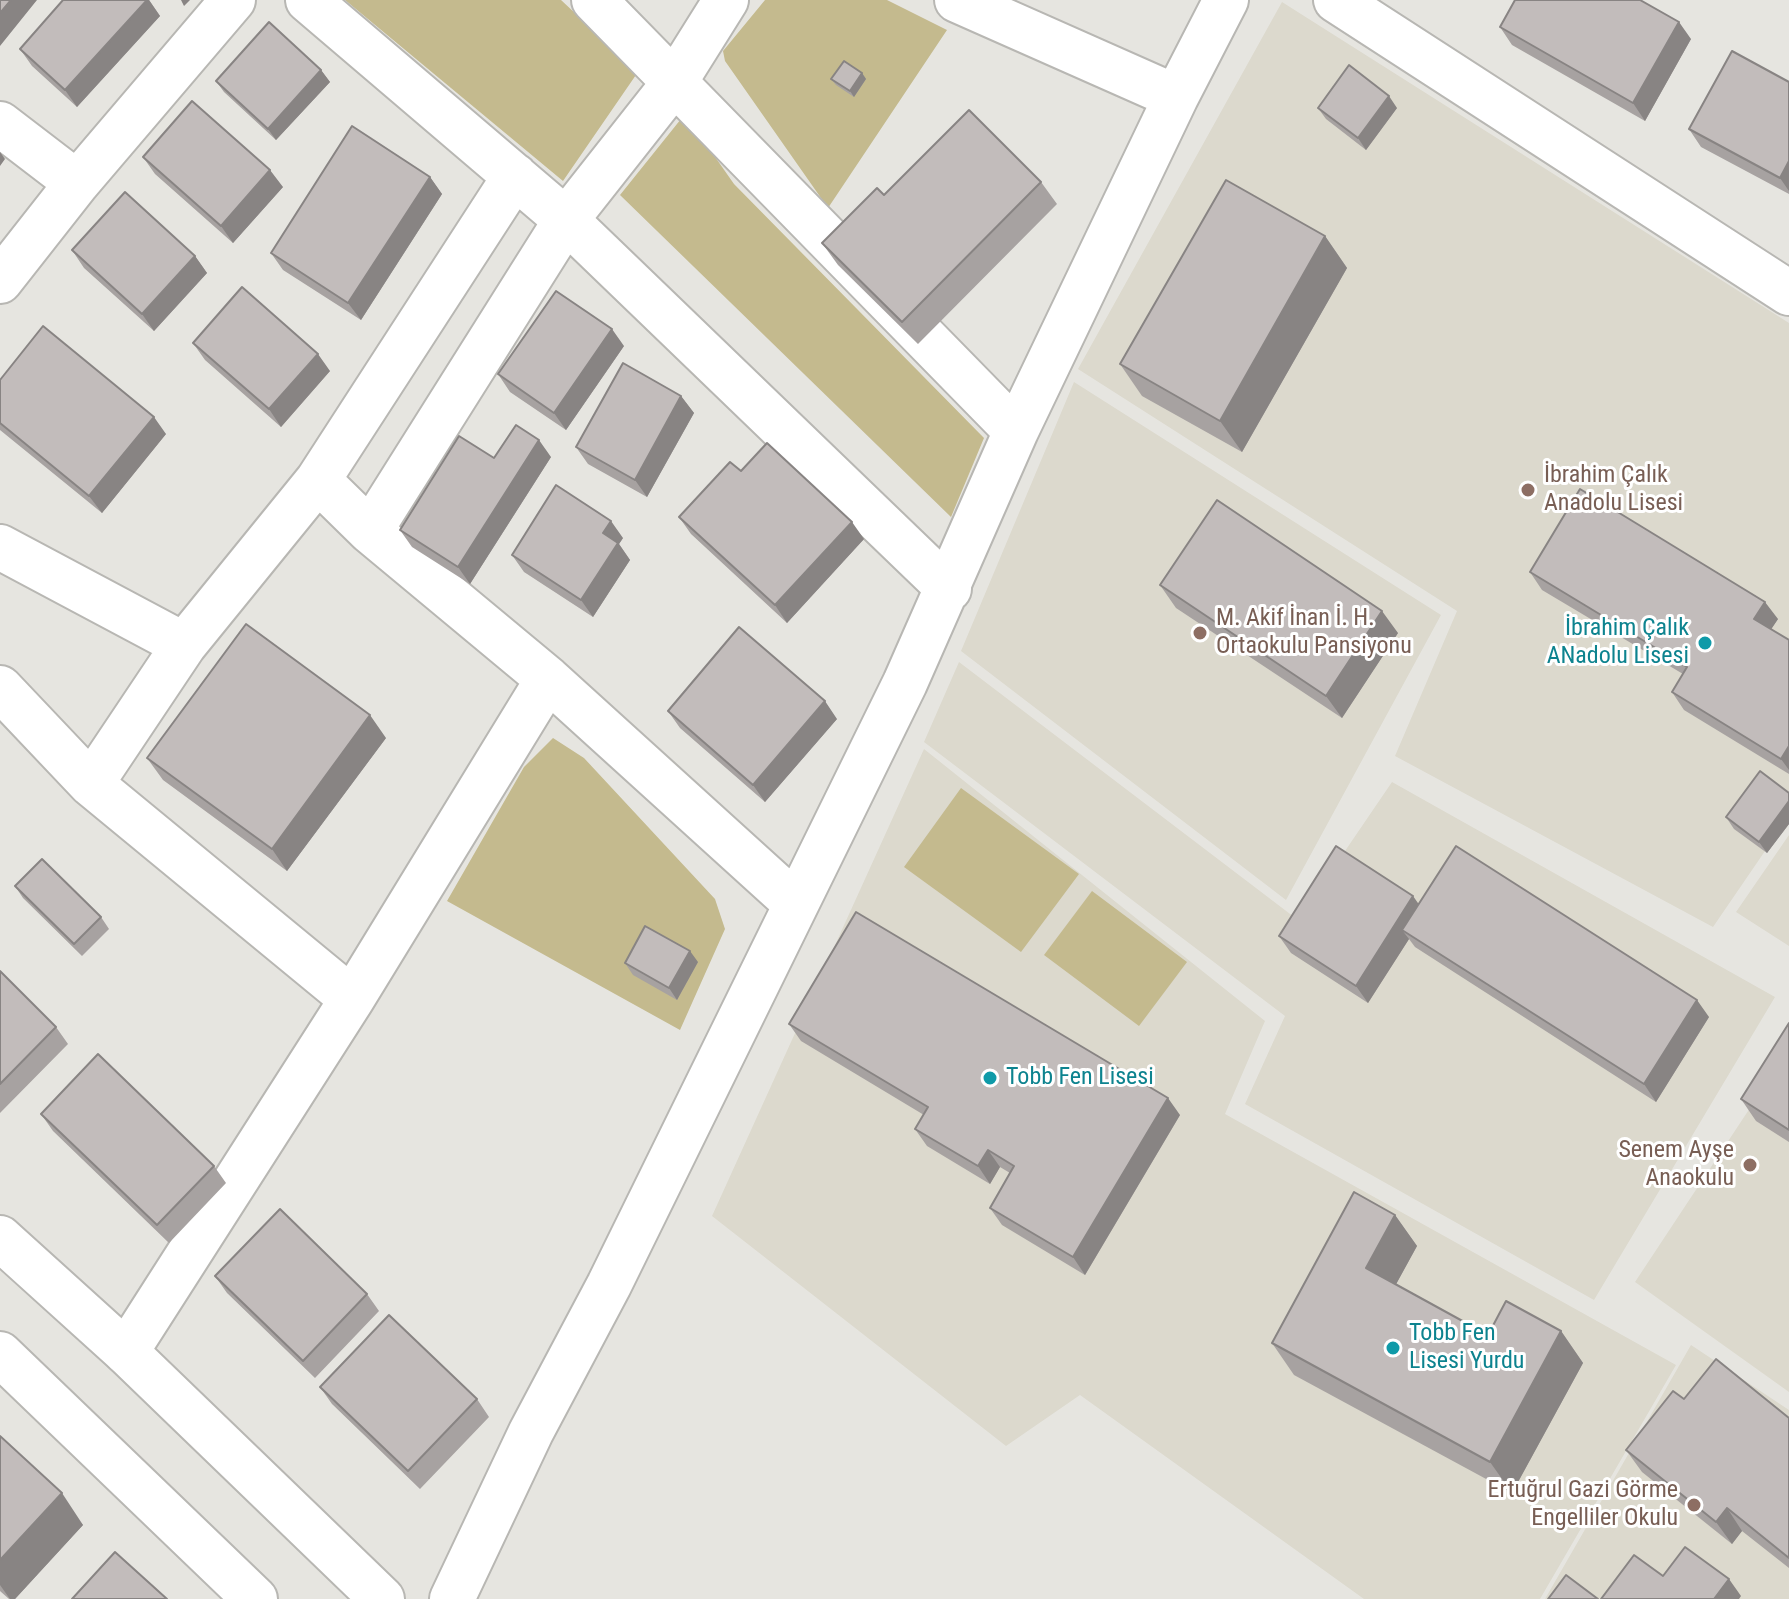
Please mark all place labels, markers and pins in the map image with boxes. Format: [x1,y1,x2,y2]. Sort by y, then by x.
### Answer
place label: İbrahim Çalık Anadolu Lisesi [1544,462,1683,518]
marker: İbrahim Çalık Anadolu Lisesi [1519,481,1537,499]
place label: M. Akif İnan İ. H. Ortaokulu Pansiyonu [1216,605,1412,661]
place label: İbrahim Çalık ANadolu Lisesi [1547,615,1689,671]
marker: M. Akif İnan İ. H. Ortaokulu Pansiyonu [1191,624,1209,642]
marker: İbrahim Çalık ANadolu Lisesi [1696,634,1714,652]
place label: Tobb Fen Lisesi [1006,1064,1154,1092]
marker: Tobb Fen Lisesi [981,1069,999,1087]
place label: Senem Ayşe Anaokulu [1618,1137,1734,1193]
marker: Senem Ayşe Anaokulu [1741,1156,1759,1174]
place label: Tobb Fen Lisesi Yurdu [1409,1320,1524,1376]
marker: Tobb Fen Lisesi Yurdu [1384,1339,1402,1357]
place label: Ertuğrul Gazi Görme Engelliler Okulu [1488,1477,1678,1533]
marker: Ertuğrul Gazi Görme Engelliler Okulu [1685,1496,1703,1514]

